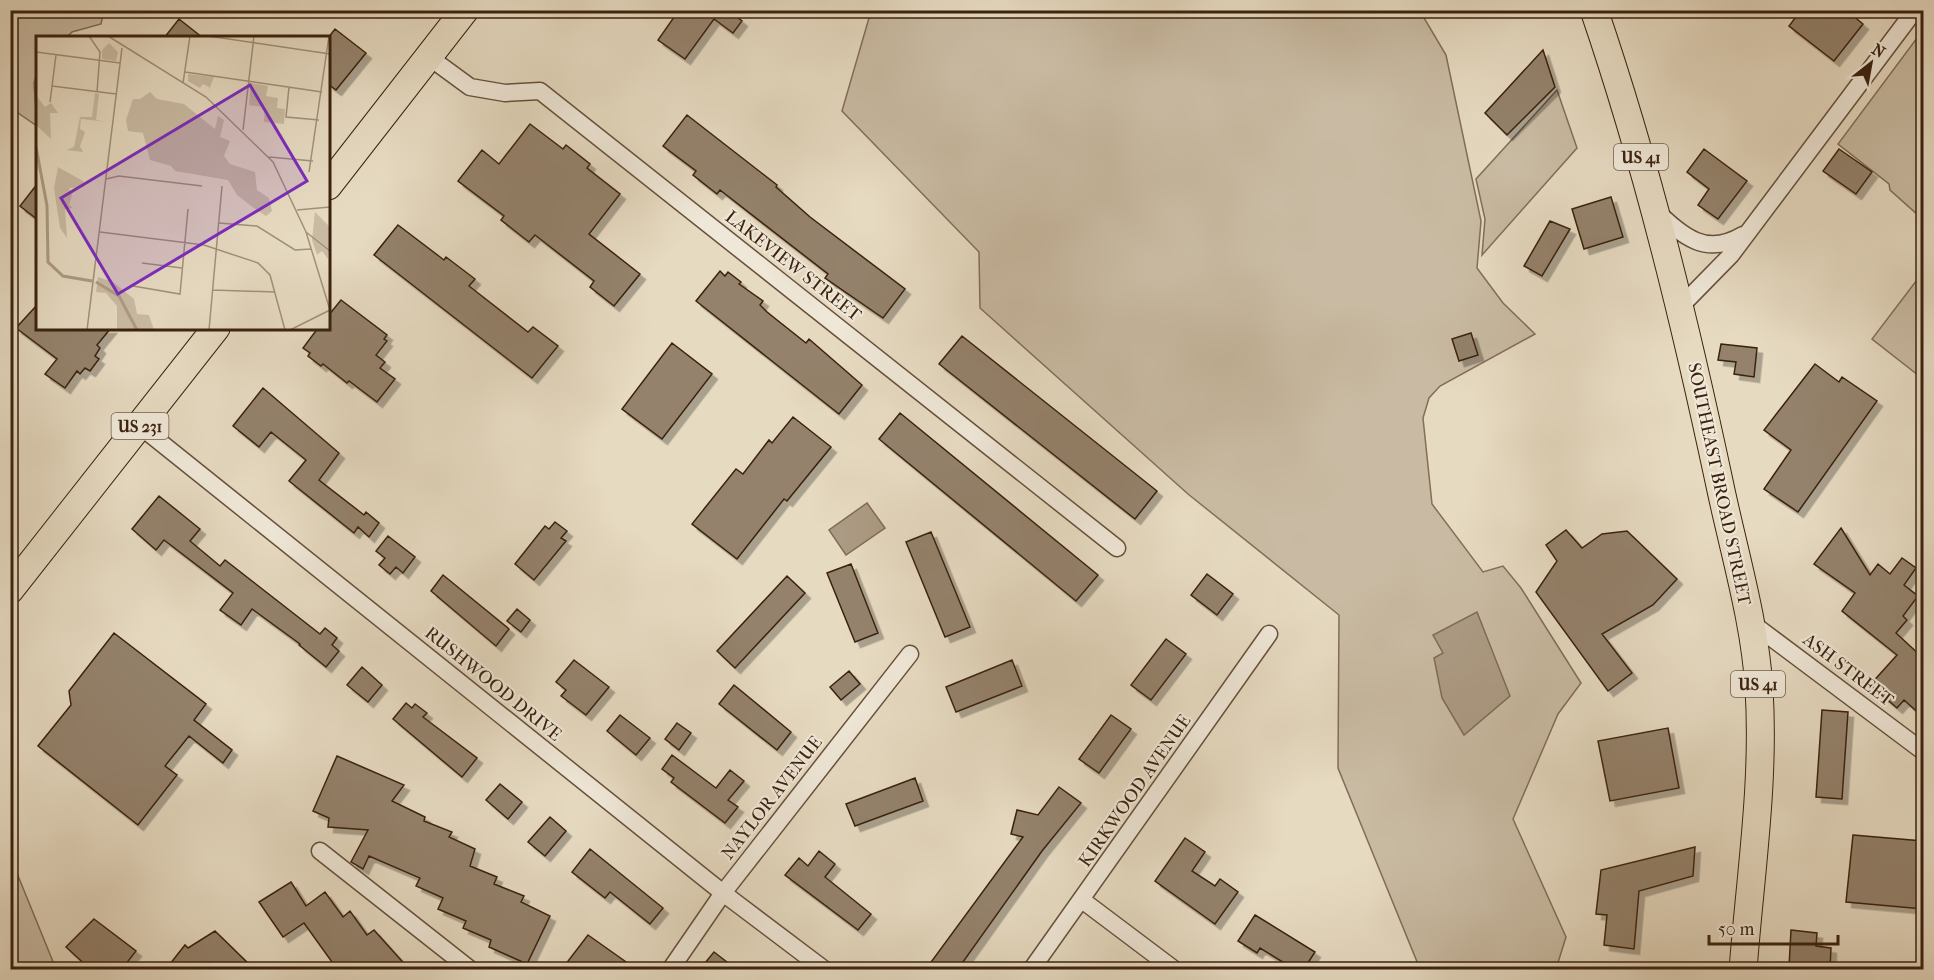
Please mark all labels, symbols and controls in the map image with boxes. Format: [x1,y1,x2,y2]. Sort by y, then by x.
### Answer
north arrow [1841,33,1901,93]
inset map [36,36,330,330]
text: N [1868,39,1889,62]
road number: US 41 [1614,144,1668,170]
street label: LAKEVIEW STREET [721,206,866,326]
street label: SOUTHEAST BROAD STREET [1683,361,1755,608]
road number: US 231 [112,413,168,439]
street label: RUSHWOOD DRIVE [421,623,565,745]
street label: ASH STREET [1798,629,1898,711]
road number: US 41 [1731,671,1785,697]
street label: KIRKWOOD AVENUE [1075,711,1195,871]
street label: NAYLOR AVENUE [717,732,827,864]
scale bar [1709,908,1838,946]
text: 50 m [1718,919,1755,940]

